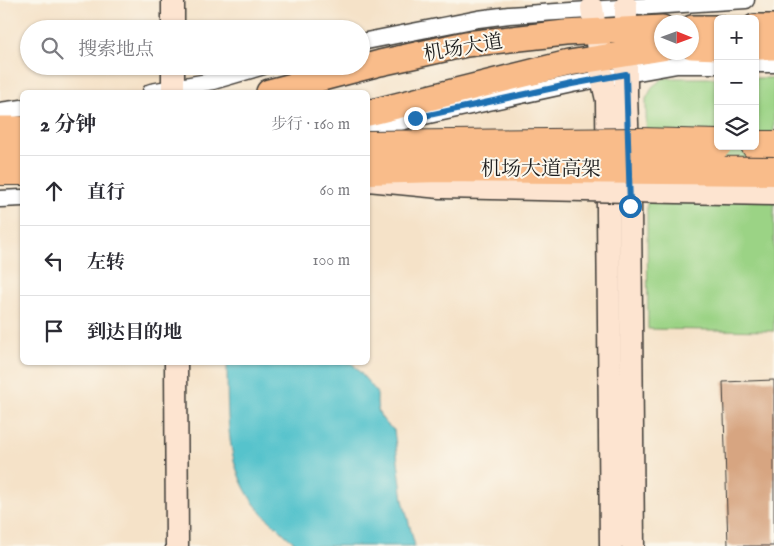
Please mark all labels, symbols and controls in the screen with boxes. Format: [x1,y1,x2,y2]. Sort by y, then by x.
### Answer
north arrow [654,15,699,60]
map controls [714,15,759,150]
button: + [714,15,759,60]
search box [20,20,370,75]
street label: 机场大道 [422,29,505,68]
icon: search [38,34,66,62]
text: 搜索地点 [78,38,154,62]
button: − [714,60,759,105]
button: layers [714,105,759,150]
route end [404,107,427,130]
text: 2 分钟 [40,112,96,139]
text: 步行 · 160 m [271,115,350,135]
street label: 机场大道高架 [481,157,601,182]
icon: ahead [40,177,68,205]
text: 直行 [87,181,125,205]
text: 60 m [320,181,350,201]
route start [619,195,642,218]
icon: left [40,247,68,275]
text: 左转 [87,251,125,275]
text: 100 m [313,251,350,271]
icon: arrive [40,317,68,345]
text: 到达目的地 [87,321,182,345]

